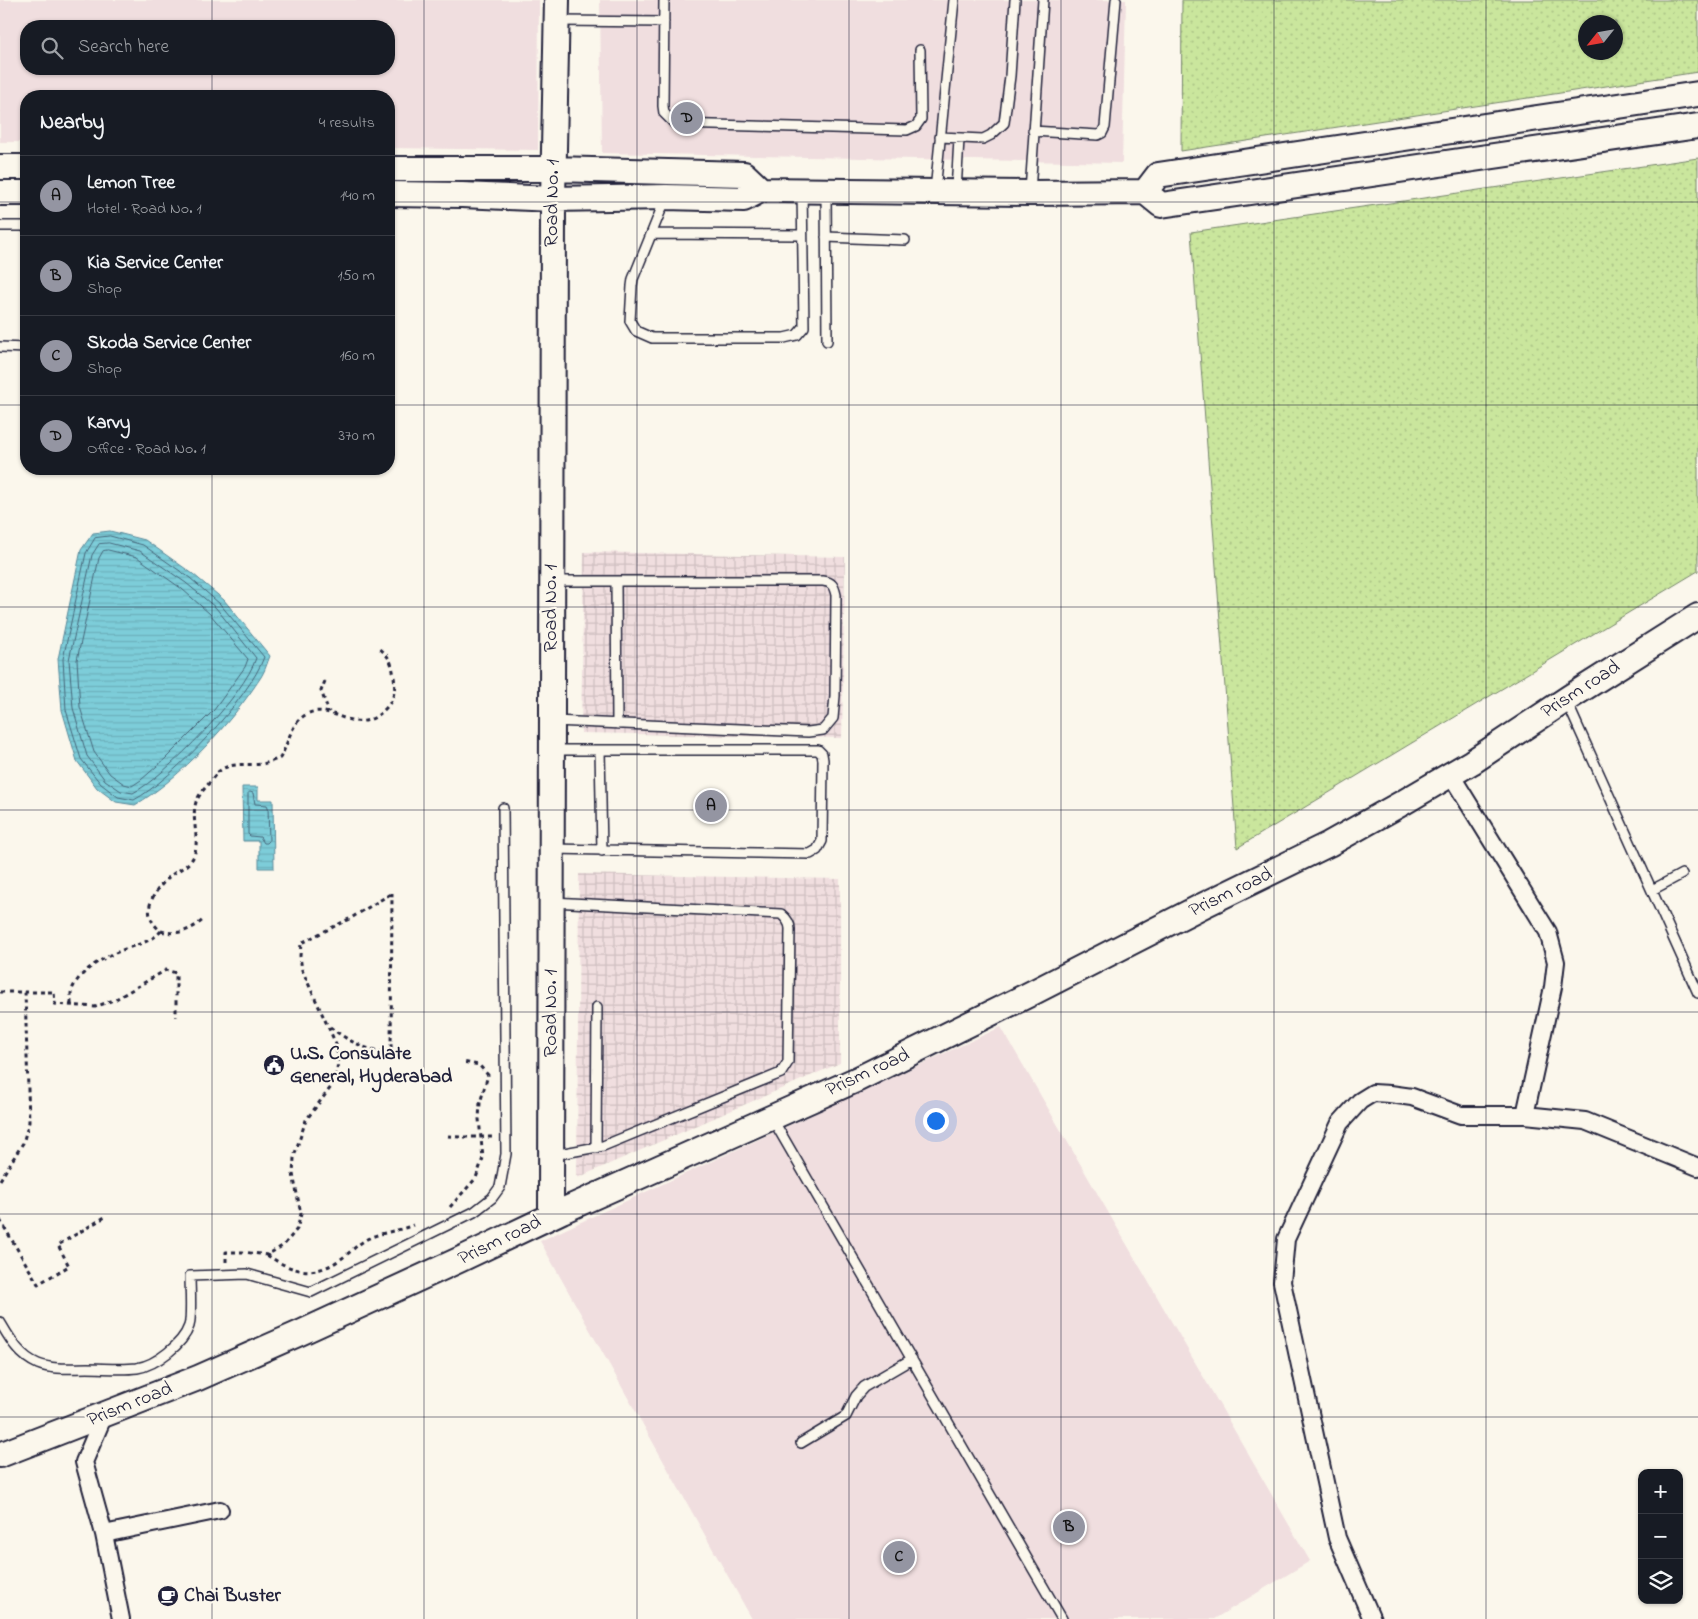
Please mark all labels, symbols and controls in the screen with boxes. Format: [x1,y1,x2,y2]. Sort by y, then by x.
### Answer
north arrow [1578,15,1623,60]
search box [20,20,395,75]
icon: search [38,34,66,62]
text: Search here [78,34,169,61]
pin: D [671,99,703,137]
text: Nearby [40,108,104,138]
text: 4 results [319,111,375,135]
street label: Road No. 1 [538,159,568,247]
text: Lemon Tree [87,170,175,197]
text: A [51,184,61,208]
text: 140 m [340,184,375,208]
text: Hotel · Road No. 1 [87,197,202,221]
text: Kia Service Center [87,250,223,277]
text: B [51,264,61,288]
text: 150 m [337,264,375,288]
text: Shop [87,277,122,301]
text: Skoda Service Center [87,330,251,357]
text: C [52,344,60,368]
text: 160 m [340,344,375,368]
text: Shop [87,357,122,381]
text: Karvy [87,410,130,437]
text: D [50,424,62,448]
text: 370 m [338,424,375,448]
text: Office · Road No. 1 [87,437,206,461]
street label: Road No. 1 [537,564,566,652]
street label: Prism road [1536,653,1626,727]
pin: A [695,787,727,825]
street label: Prism road [1184,860,1278,926]
street label: Road No. 1 [537,969,566,1057]
place label: U.S. Consulate General, Hyderabad [290,1040,453,1093]
street label: Prism road [821,1041,915,1105]
public building icon: U.S. Consulate General, Hyderabad [262,1053,286,1077]
your location [923,1108,949,1134]
street label: Prism road [453,1208,547,1274]
street label: Prism road [83,1375,177,1435]
map controls [1638,1469,1683,1604]
button: + [1638,1469,1683,1514]
pin: B [1053,1508,1085,1546]
button: − [1638,1514,1683,1559]
pin: C [883,1538,915,1576]
button: layers [1638,1559,1683,1604]
place label: Chai Buster [184,1582,282,1611]
cafe icon: Chai Buster [156,1584,180,1608]

